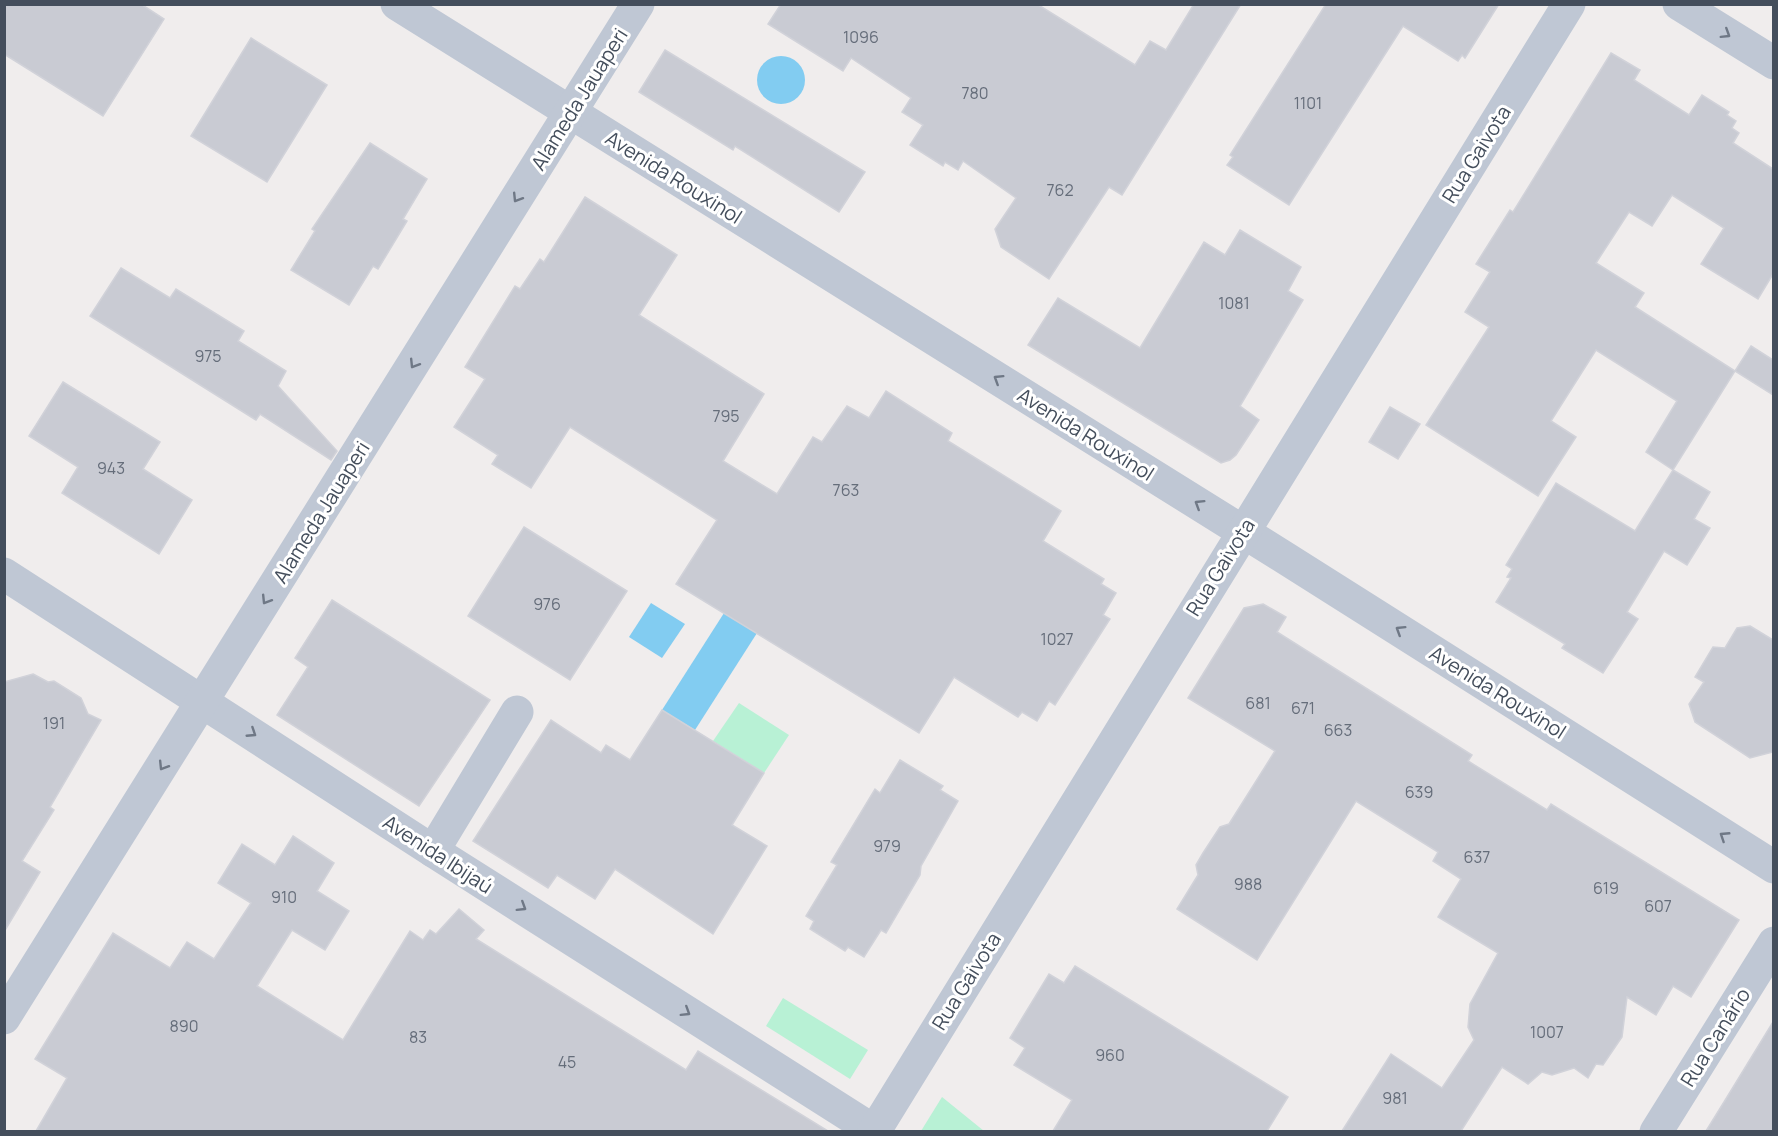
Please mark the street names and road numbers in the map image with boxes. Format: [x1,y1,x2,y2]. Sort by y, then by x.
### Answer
street label: Alameda Jauaperi [524,23,634,175]
street label: Rua Gaivota [1435,100,1517,208]
street label: Avenida Rouxinol [601,124,747,230]
street label: Avenida Rouxinol [1013,381,1159,487]
street label: Alameda Jauaperi [266,436,376,588]
street label: Rua Gaivota [1179,513,1261,621]
street label: Avenida Rouxinol [1425,639,1571,745]
street label: Avenida Ibijaú [378,808,498,900]
street label: Rua Gaivota [925,927,1007,1035]
street label: Rua Canário [1674,982,1756,1092]

